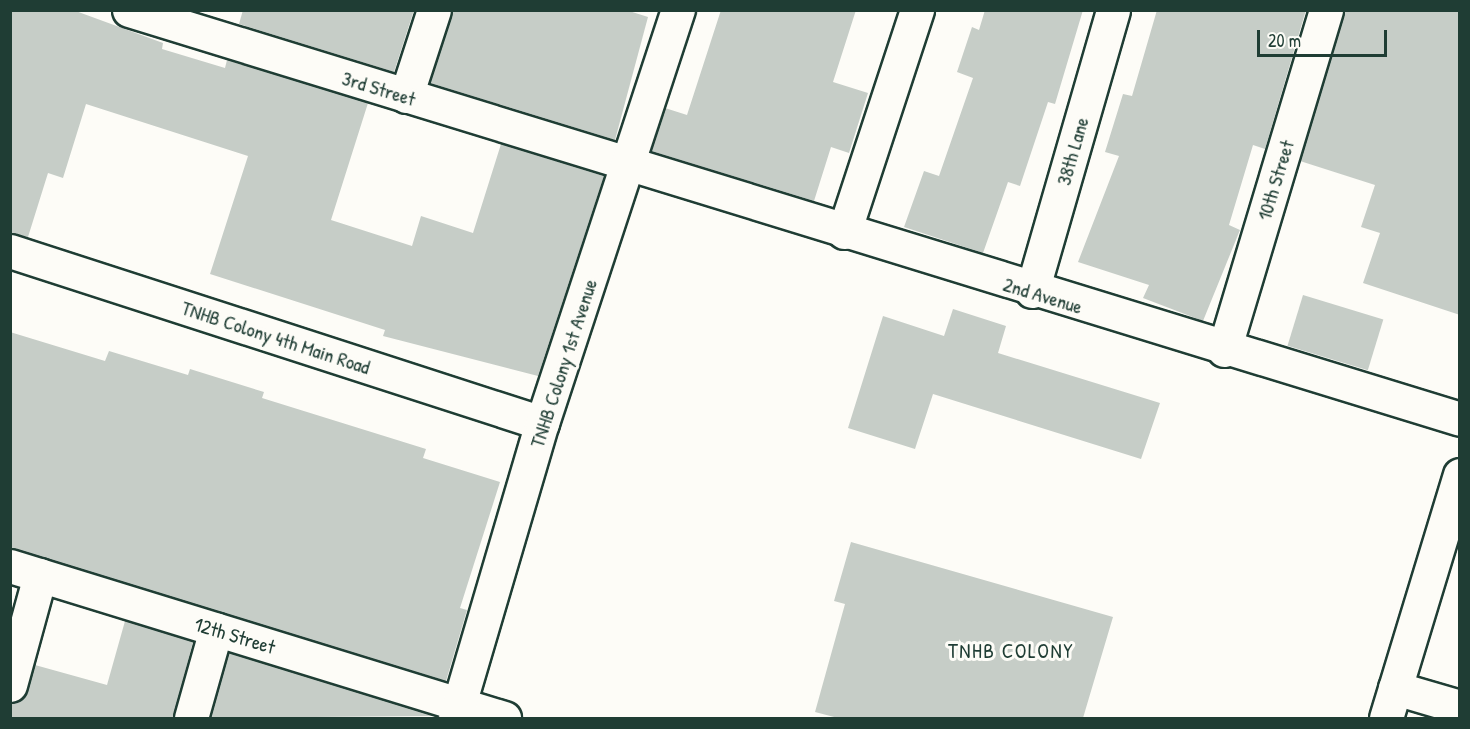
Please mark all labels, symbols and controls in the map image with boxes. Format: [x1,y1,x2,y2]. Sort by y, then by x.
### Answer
scale bar [1260,18,1390,56]
text: 20 m [1268,28,1301,53]
street label: 3rd Street [339,65,419,111]
street label: 38th Lane [1051,114,1093,188]
street label: 10th Street [1251,137,1299,223]
street label: 2nd Avenue [1001,272,1085,318]
street label: TNHB Colony 1st Avenue [524,276,602,450]
street label: TNHB Colony 4th Main Road [179,295,373,379]
street label: 12th Street [192,611,278,659]
district label: TNHB COLONY [948,638,1074,664]

